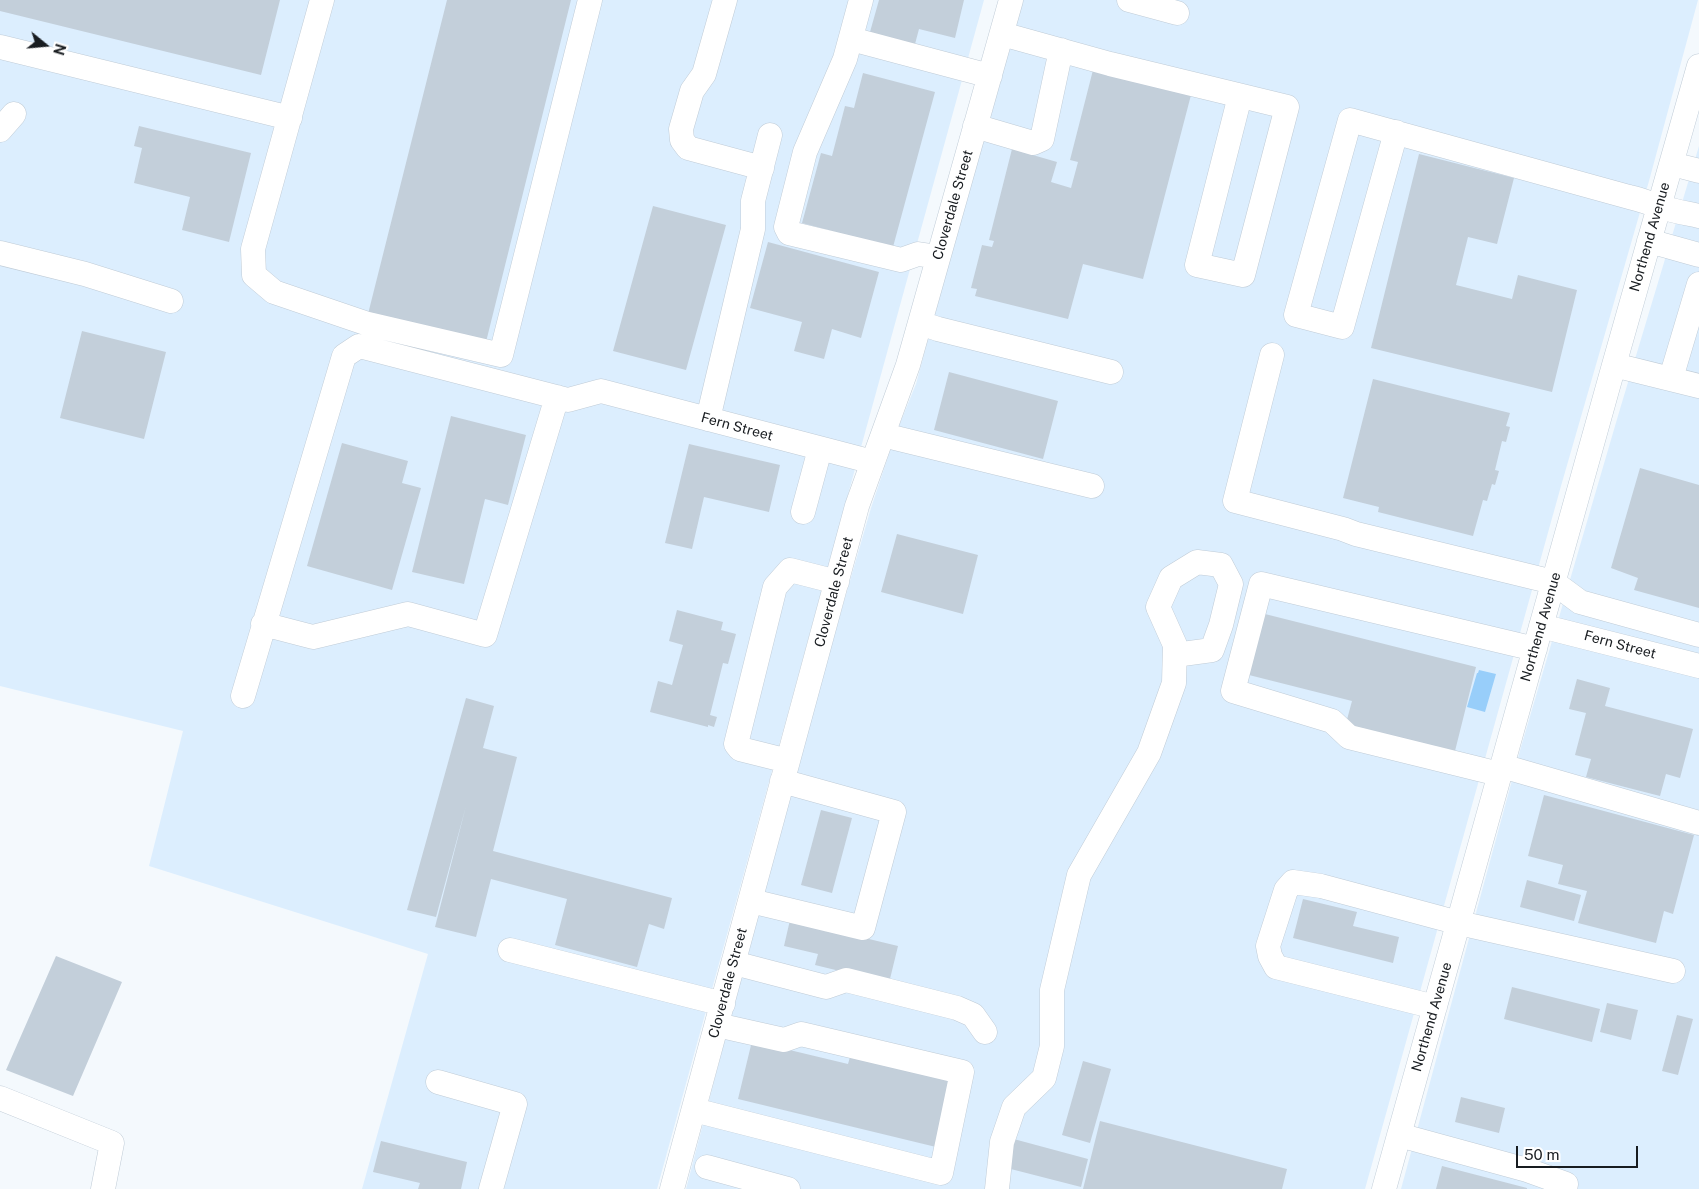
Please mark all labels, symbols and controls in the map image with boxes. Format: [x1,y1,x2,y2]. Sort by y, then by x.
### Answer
north arrow [20,20,70,70]
text: N [50,42,69,57]
street label: Cloverdale Street [929,148,977,262]
street label: Northend Avenue [1626,180,1674,294]
street label: Fern Street [699,409,775,445]
street label: Cloverdale Street [811,535,857,649]
street label: Northend Avenue [1517,570,1565,684]
street label: Fern Street [1582,627,1658,663]
street label: Cloverdale Street [705,926,751,1040]
street label: Northend Avenue [1408,960,1456,1074]
scale bar [1519,1136,1642,1168]
text: 50 m [1524,1146,1559,1163]

